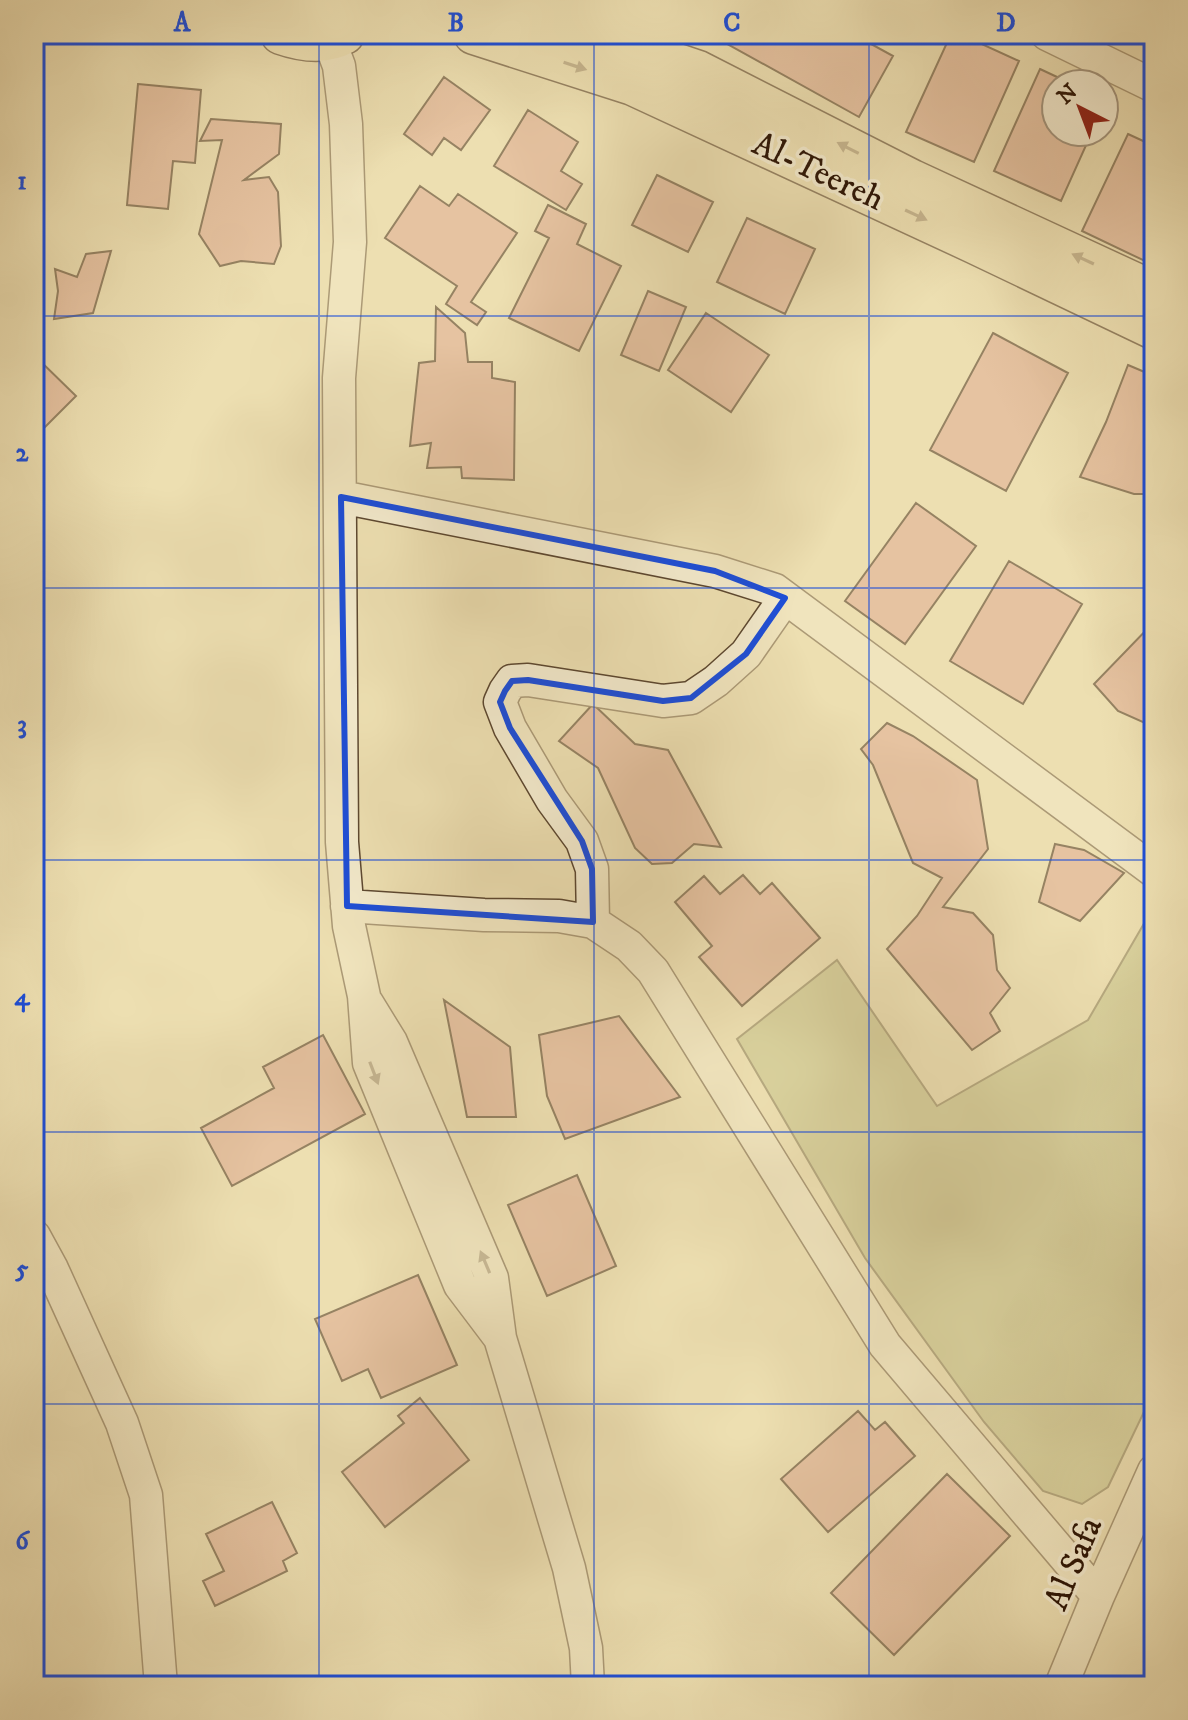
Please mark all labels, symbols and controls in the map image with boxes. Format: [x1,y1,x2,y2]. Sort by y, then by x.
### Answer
text: A [173,7,192,40]
text: B [448,7,464,40]
text: C [723,7,741,40]
text: D [996,7,1016,40]
one-way arrow [564,60,588,73]
north arrow [1040,68,1120,148]
text: N [1052,78,1083,110]
street label: Al-Teereh [746,123,891,221]
one-way arrow [837,141,860,154]
text: 1 [17,165,27,198]
one-way arrow [904,209,927,222]
one-way arrow [1071,252,1095,266]
text: 2 [16,437,30,470]
text: 3 [17,709,27,742]
text: 4 [15,981,31,1014]
one-way arrow [368,1061,381,1085]
one-way arrow [479,1250,492,1274]
text: 5 [15,1253,29,1286]
street label: Al Safa [1036,1511,1112,1616]
text: 6 [15,1525,30,1558]

